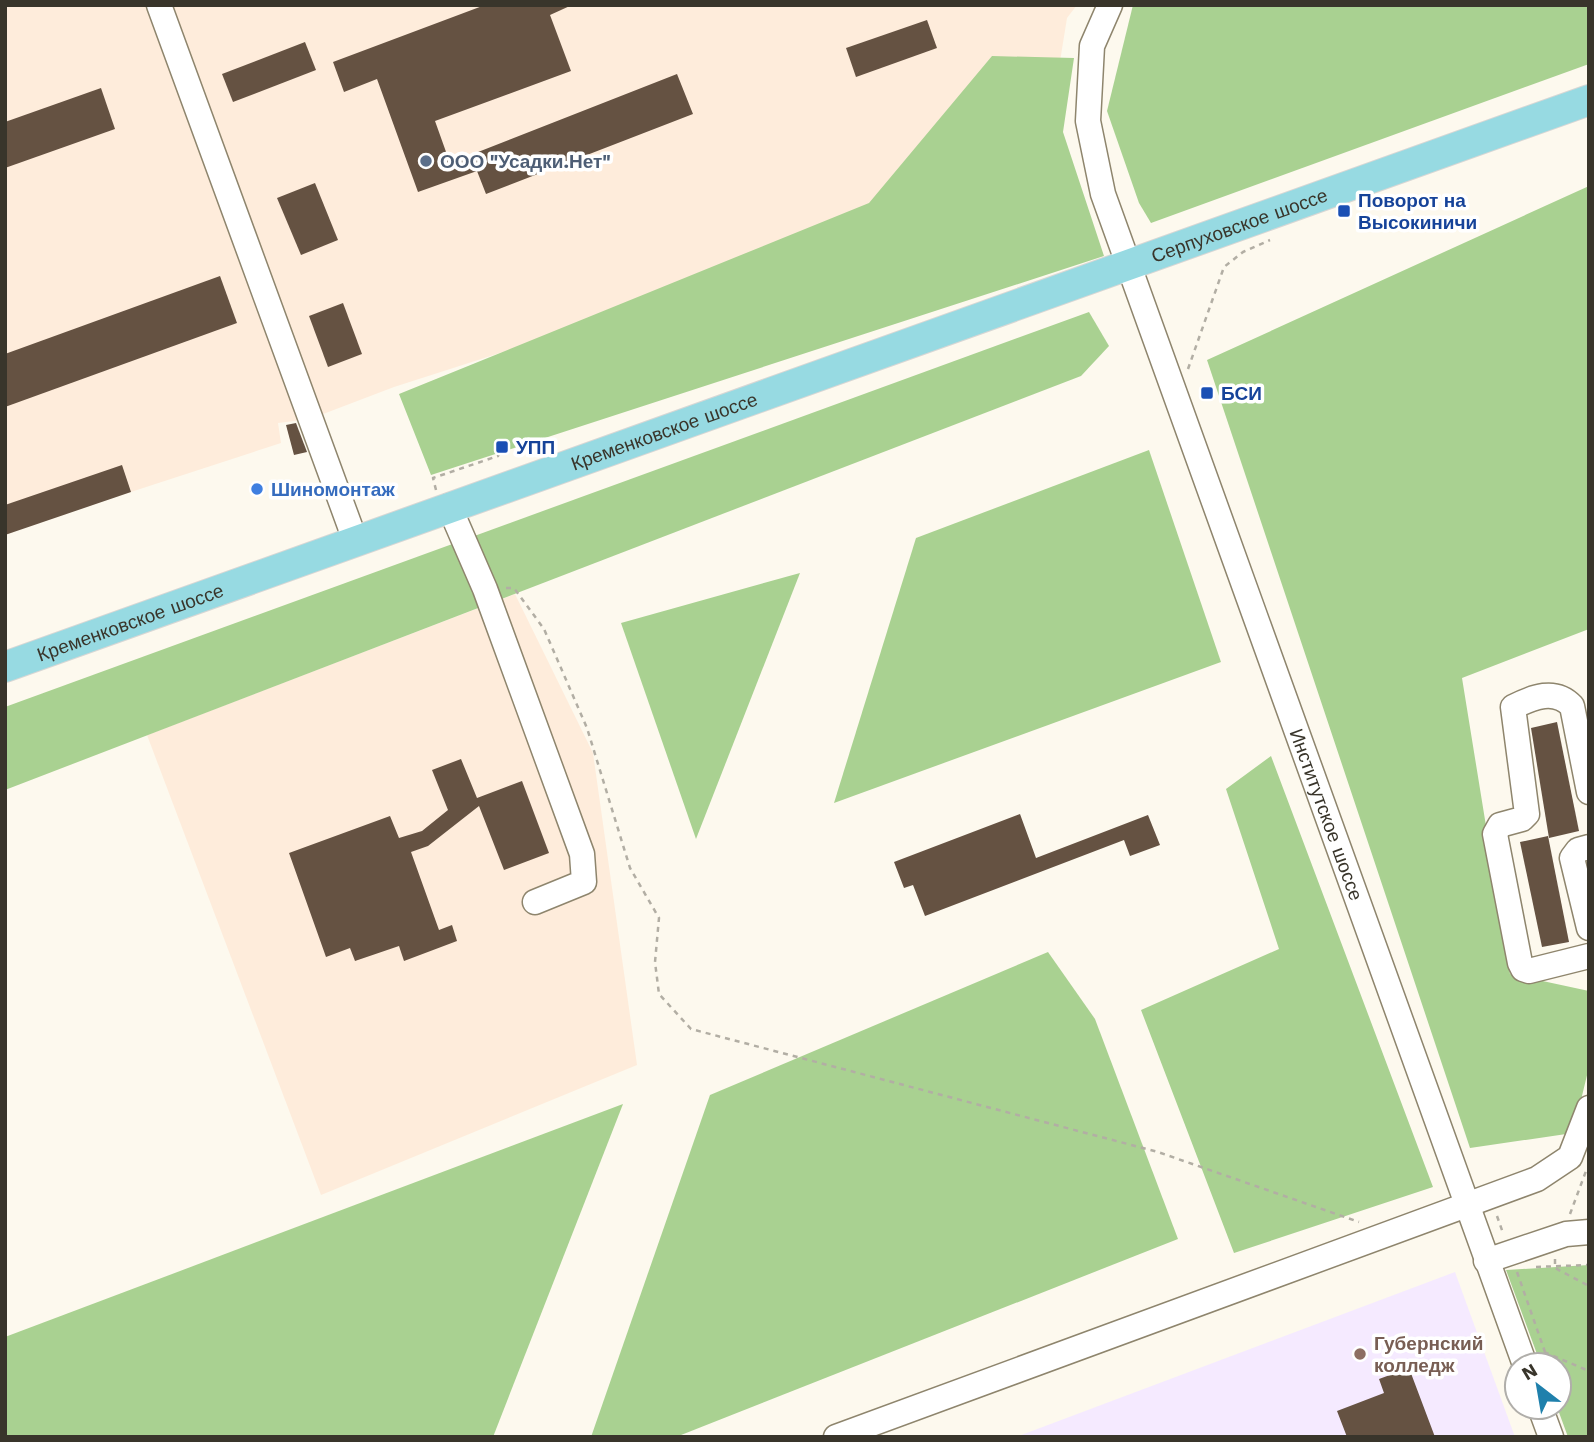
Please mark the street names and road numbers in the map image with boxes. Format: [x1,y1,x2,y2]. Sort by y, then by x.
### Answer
street label: Серпуховское шоссе [1148,184,1331,268]
street label: Кременковское шоссе [568,388,761,475]
street label: Кременковское шоссе [34,579,227,667]
street label: Институтское шоссе [1285,726,1368,904]

